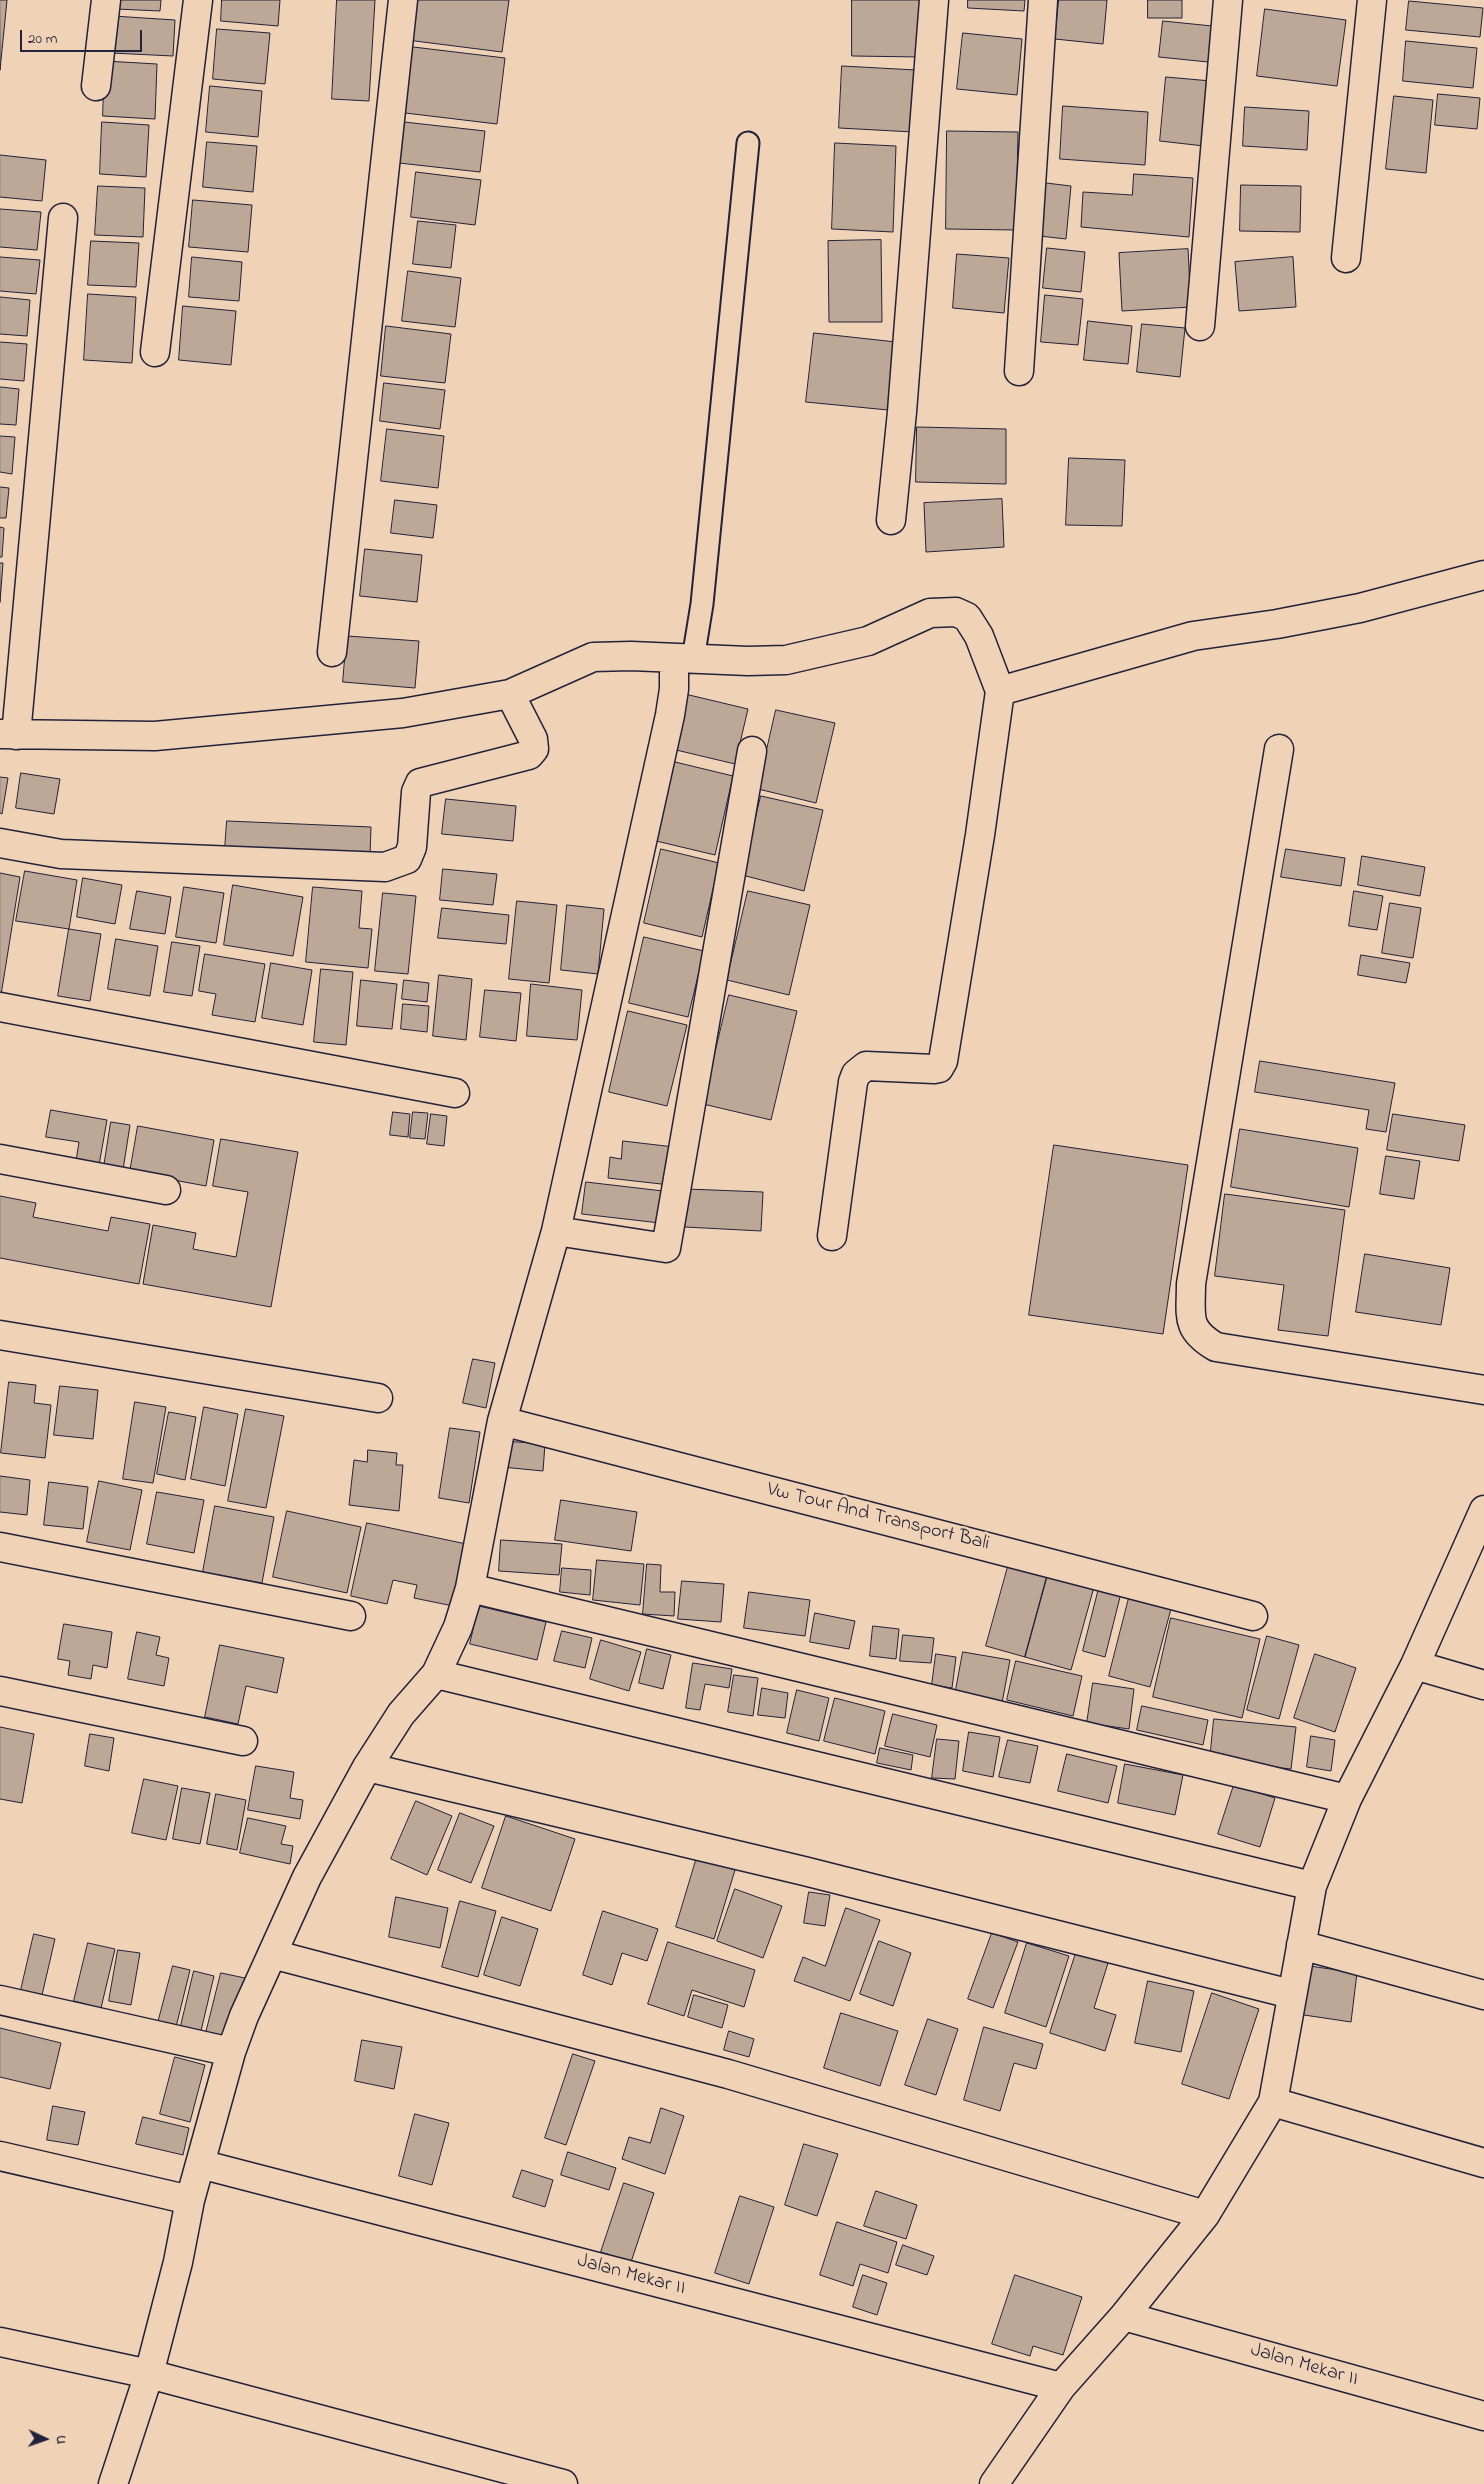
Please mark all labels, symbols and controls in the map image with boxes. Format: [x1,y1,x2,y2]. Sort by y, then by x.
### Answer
scale bar [22,20,145,52]
text: 20 m [28,28,57,50]
street label: Vw Tour And Transport Bali [764,1479,992,1557]
street label: Jalan Mekar II [574,2250,688,2302]
street label: Jalan Mekar II [1247,2339,1361,2393]
north arrow [20,2414,70,2464]
text: U [50,2435,71,2445]

